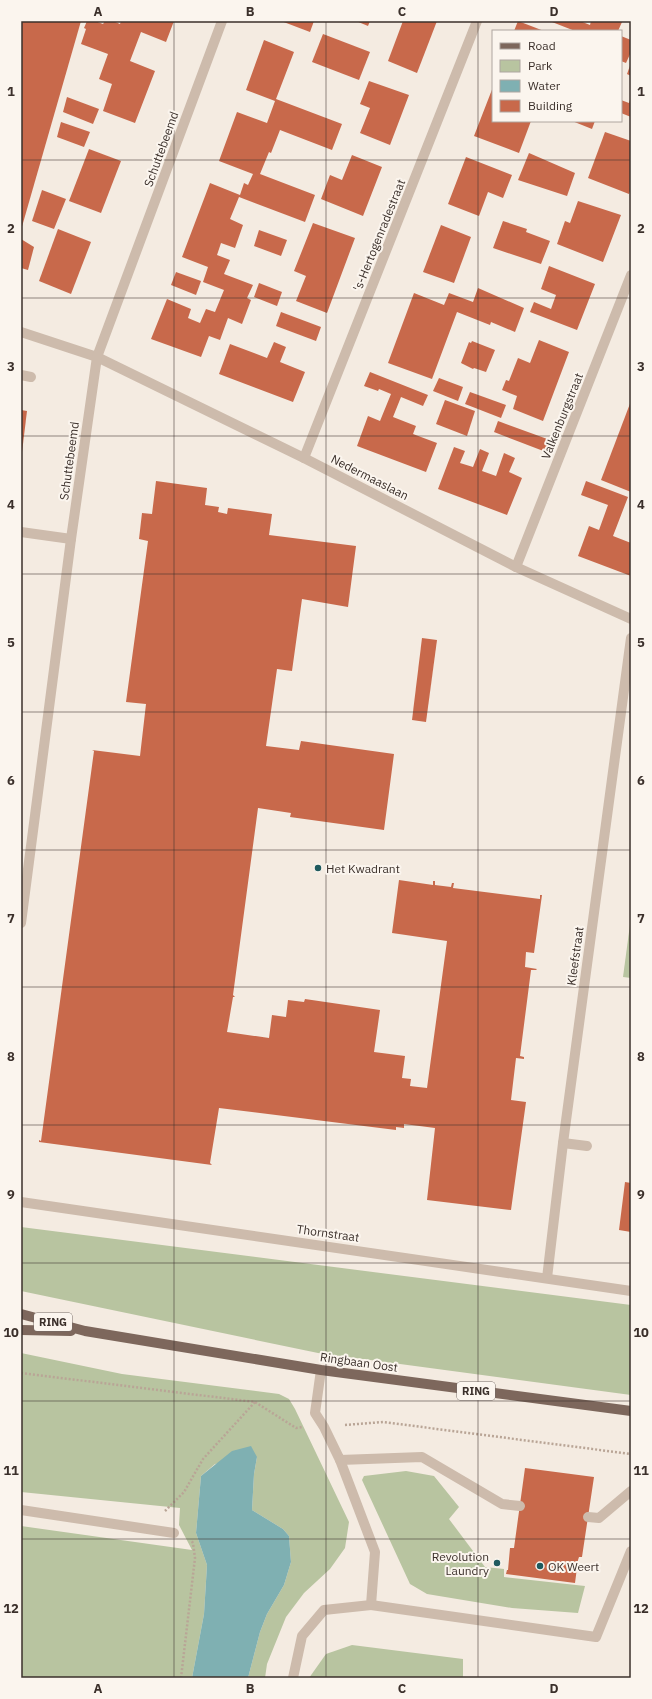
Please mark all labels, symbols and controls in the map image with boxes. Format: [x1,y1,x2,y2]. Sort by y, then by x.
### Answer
text: A [94,3,103,20]
text: B [246,3,255,20]
text: C [398,3,407,20]
text: D [549,3,559,20]
legend [492,30,622,122]
text: Road [528,38,556,53]
text: Park [528,58,553,73]
text: Water [528,78,561,93]
text: 1 [7,83,15,100]
text: 1 [637,83,645,100]
text: Building [528,98,573,113]
street label: Schuttebeemd [140,109,182,189]
street label: 's-Hertogenradestraat [350,177,408,293]
text: 2 [7,220,15,237]
text: 2 [637,220,645,237]
text: 3 [7,358,15,375]
text: 3 [637,358,645,375]
street label: Valkenburgstraat [538,371,586,461]
street label: Schuttebeemd [56,421,82,501]
street label: Nedermaaslaan [329,451,411,503]
text: 4 [7,496,15,513]
text: 4 [637,496,645,513]
text: 5 [7,634,15,651]
text: 5 [637,634,645,651]
text: 6 [7,772,15,789]
text: 6 [637,772,645,789]
place label: Het Kwadrant [326,861,400,876]
marker: Het Kwadrant [313,863,323,873]
text: 7 [7,910,15,927]
text: 7 [637,910,645,927]
street label: Kleefstraat [563,926,587,986]
text: 8 [7,1048,15,1065]
text: 8 [637,1048,645,1065]
text: 9 [7,1186,15,1203]
text: 9 [637,1186,645,1203]
street label: Thornstraat [296,1221,360,1245]
road number: RING [34,1313,72,1331]
text: 10 [3,1324,19,1341]
text: 10 [633,1324,649,1341]
street label: Ringbaan Oost [319,1349,399,1375]
road number: RING [457,1382,495,1400]
text: 11 [3,1462,19,1479]
text: 11 [633,1462,649,1479]
place label: Revolution Laundry [432,1549,489,1578]
marker: Revolution Laundry [492,1558,502,1568]
place label: OK Weert [548,1559,599,1574]
marker: OK Weert [535,1561,545,1571]
text: 12 [3,1600,19,1617]
text: 12 [633,1600,649,1617]
text: A [94,1680,103,1697]
text: B [246,1680,255,1697]
text: C [398,1680,407,1697]
text: D [549,1680,559,1697]

